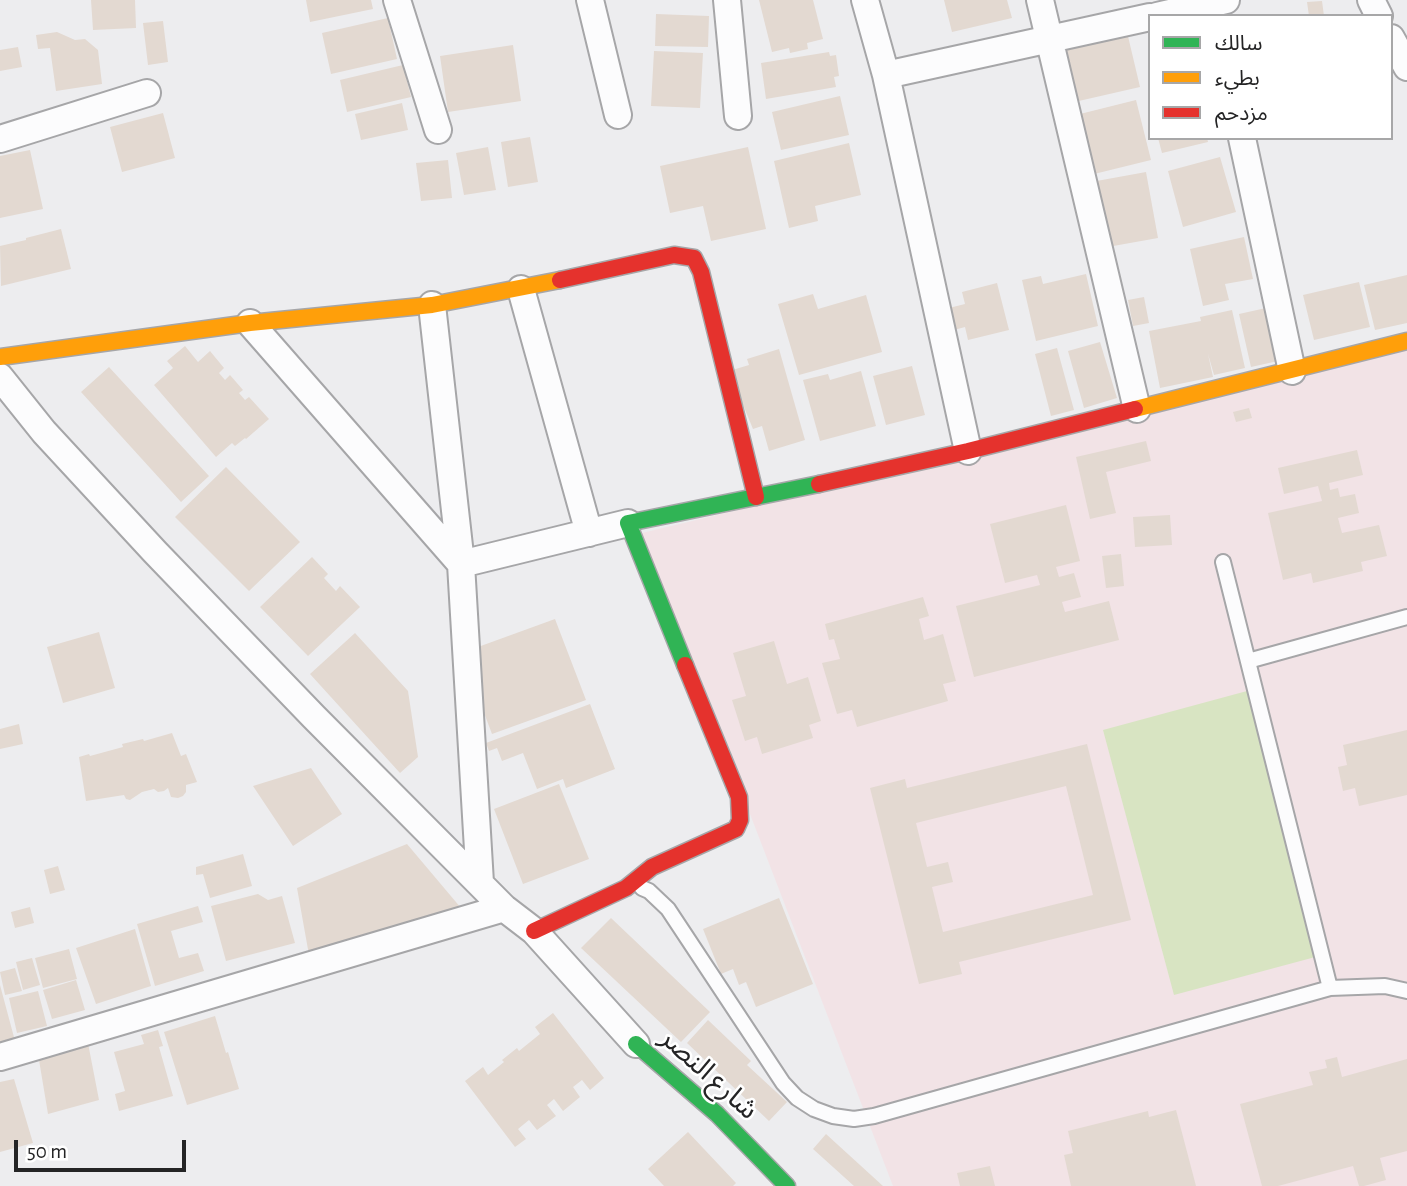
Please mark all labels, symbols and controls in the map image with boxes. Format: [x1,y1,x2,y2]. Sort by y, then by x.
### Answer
legend [1148,14,1393,140]
text: سالك [1215,33,1262,54]
text: بطيء [1215,68,1260,89]
text: مزدحم [1215,103,1268,124]
street label: شارع النصر [653,1021,765,1127]
scale bar [18,1126,189,1170]
text: 50 m [27,1141,67,1162]

